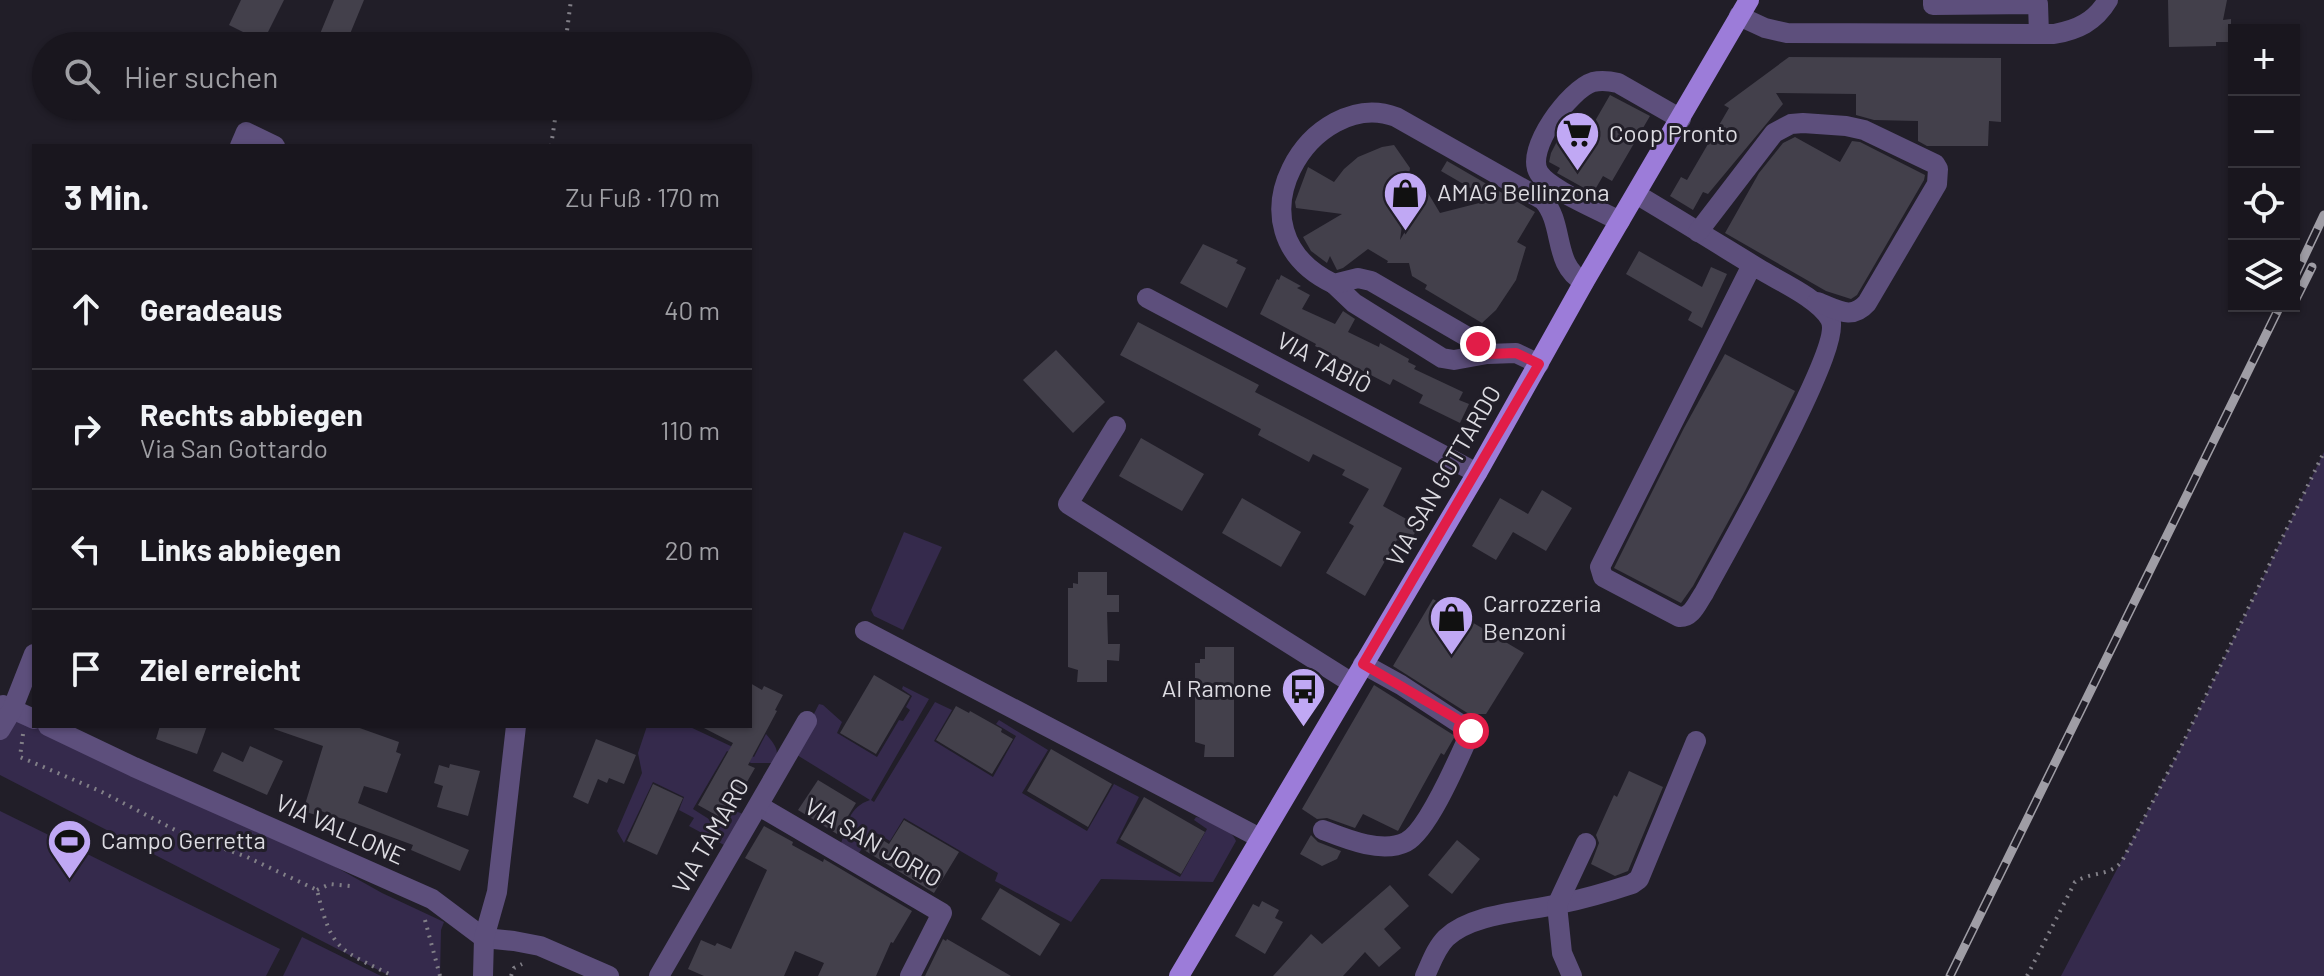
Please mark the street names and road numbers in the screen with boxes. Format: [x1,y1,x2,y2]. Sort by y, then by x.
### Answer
street label: VIA TABIÒ [1273,325,1377,399]
street label: VIA SAN GOTTARDO [1379,380,1506,571]
street label: VIA TAMARO [665,773,754,898]
street label: VIA VALLONE [271,787,410,870]
street label: VIA SAN JORIO [800,791,948,893]

